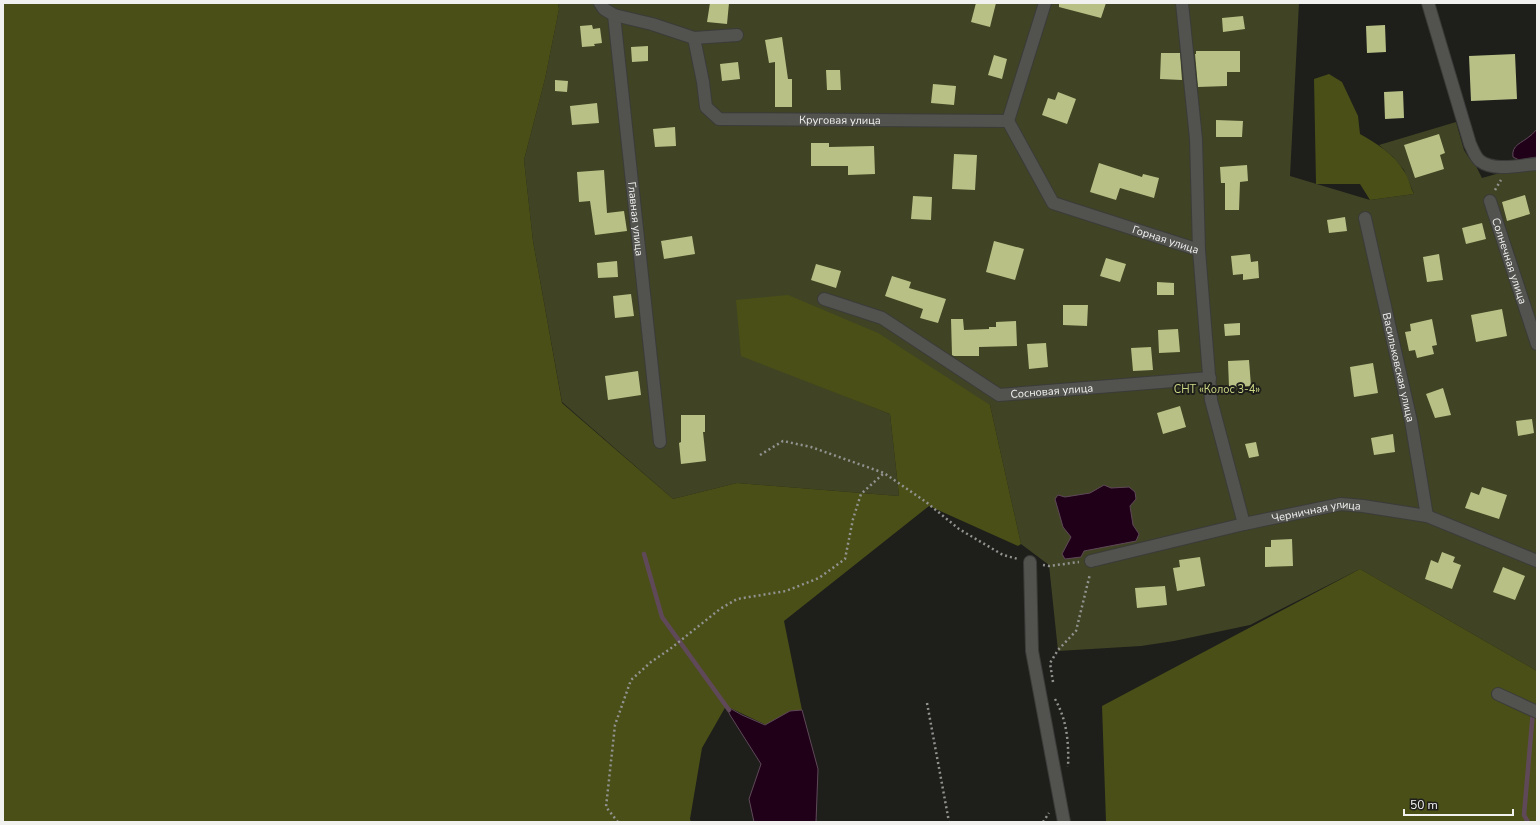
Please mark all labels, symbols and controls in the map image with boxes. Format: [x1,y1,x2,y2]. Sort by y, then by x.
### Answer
street label: Круговая улица [799,113,881,128]
street label: Главная улица [624,181,647,257]
street label: Солнечная улица [1488,216,1530,306]
street label: Горная улица [1130,222,1201,258]
street label: Васильковская улица [1379,311,1418,424]
street label: Сосновая улица [1010,380,1094,402]
park label: СНТ «Колос 3-4» [1174,382,1260,397]
street label: Черничная улица [1270,497,1362,526]
scale bar [1404,791,1513,817]
text: 50 m [1410,797,1438,813]

